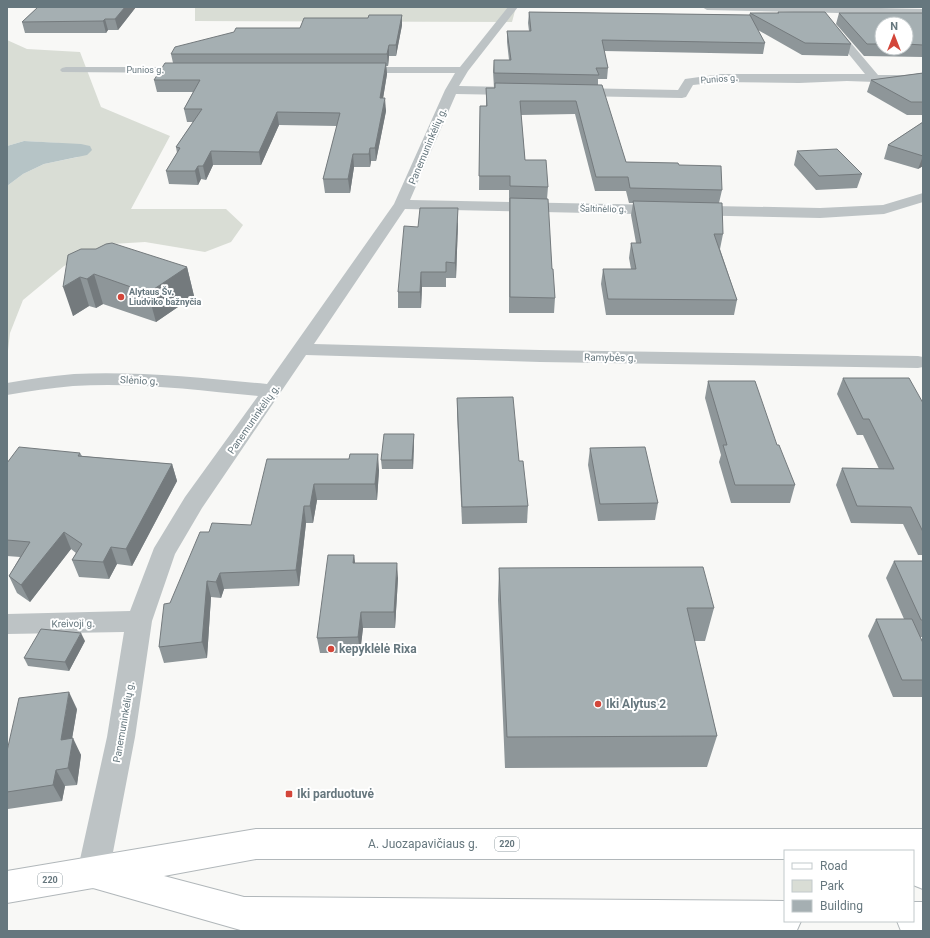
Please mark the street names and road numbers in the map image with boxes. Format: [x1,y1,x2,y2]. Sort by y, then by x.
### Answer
street label: Punios g. [126,65,164,75]
street label: Punios g. [700,73,738,85]
street label: Panemuninkėlių g. [406,106,448,186]
street label: Šaltinėlio g. [580,203,626,214]
street label: Ramybės g. [584,352,636,363]
street label: Slėnio g. [120,374,158,387]
street label: Panemuninkėlių g. [225,383,281,456]
street label: Kreivoji g. [51,618,95,629]
street label: Panemuninkėlių g. [111,681,136,763]
street label: A. Juozapavičiaus g. [368,837,478,851]
road number: 220 [495,837,519,851]
road number: 220 [38,873,62,887]

